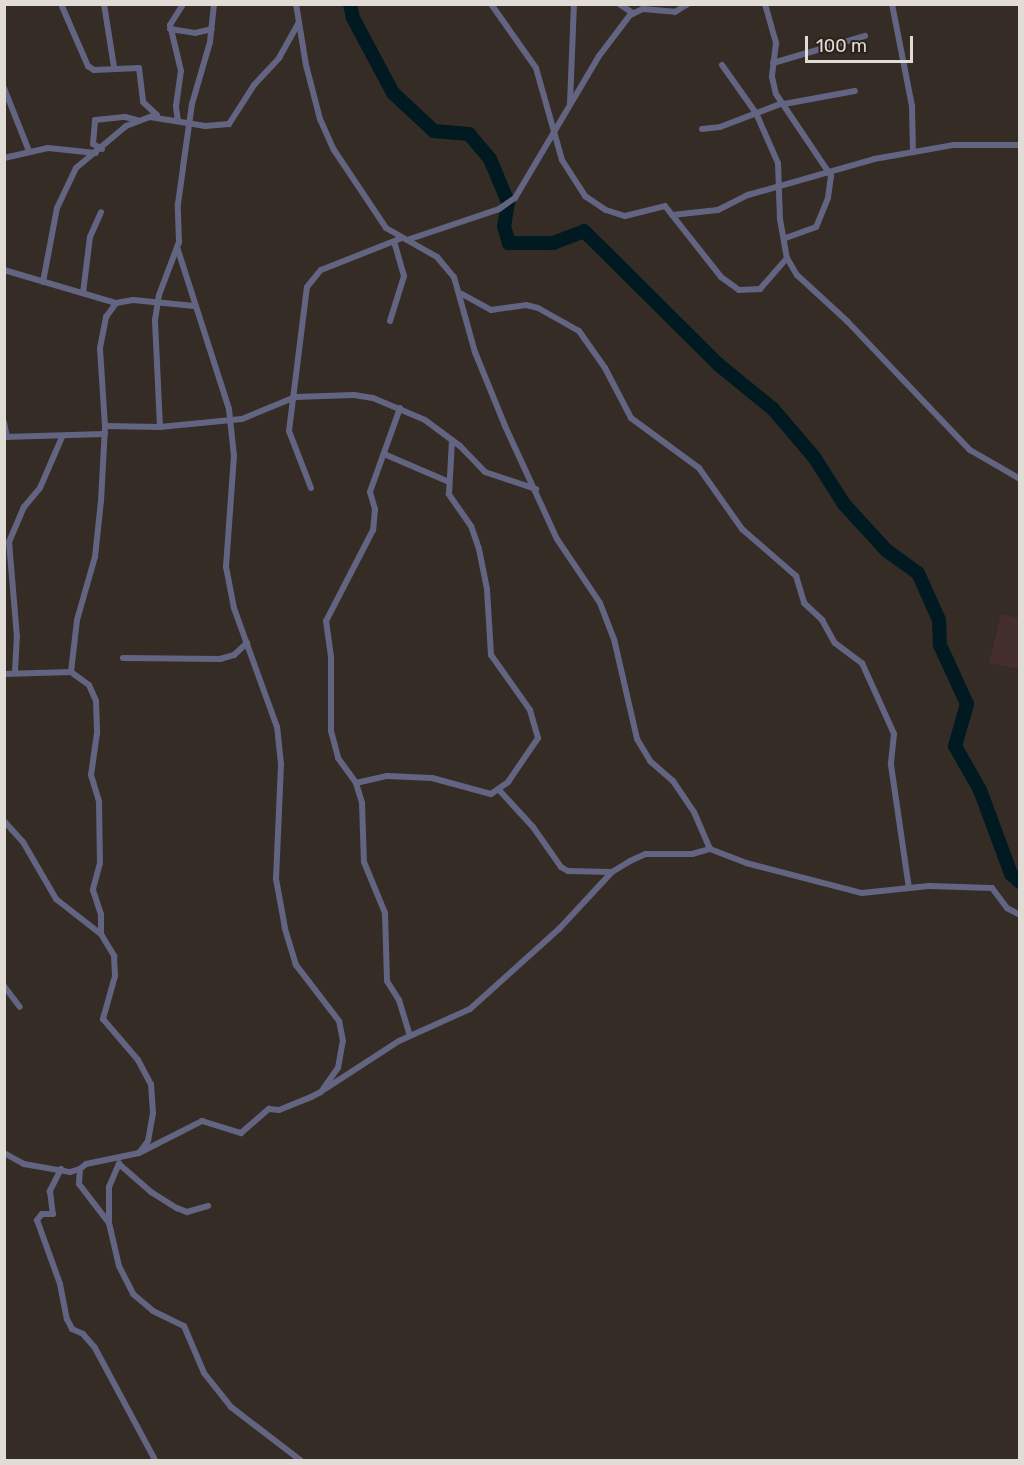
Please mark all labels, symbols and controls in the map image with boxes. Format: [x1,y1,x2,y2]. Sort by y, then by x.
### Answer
scale bar [808,24,916,62]
text: 100 m [816,35,867,57]

